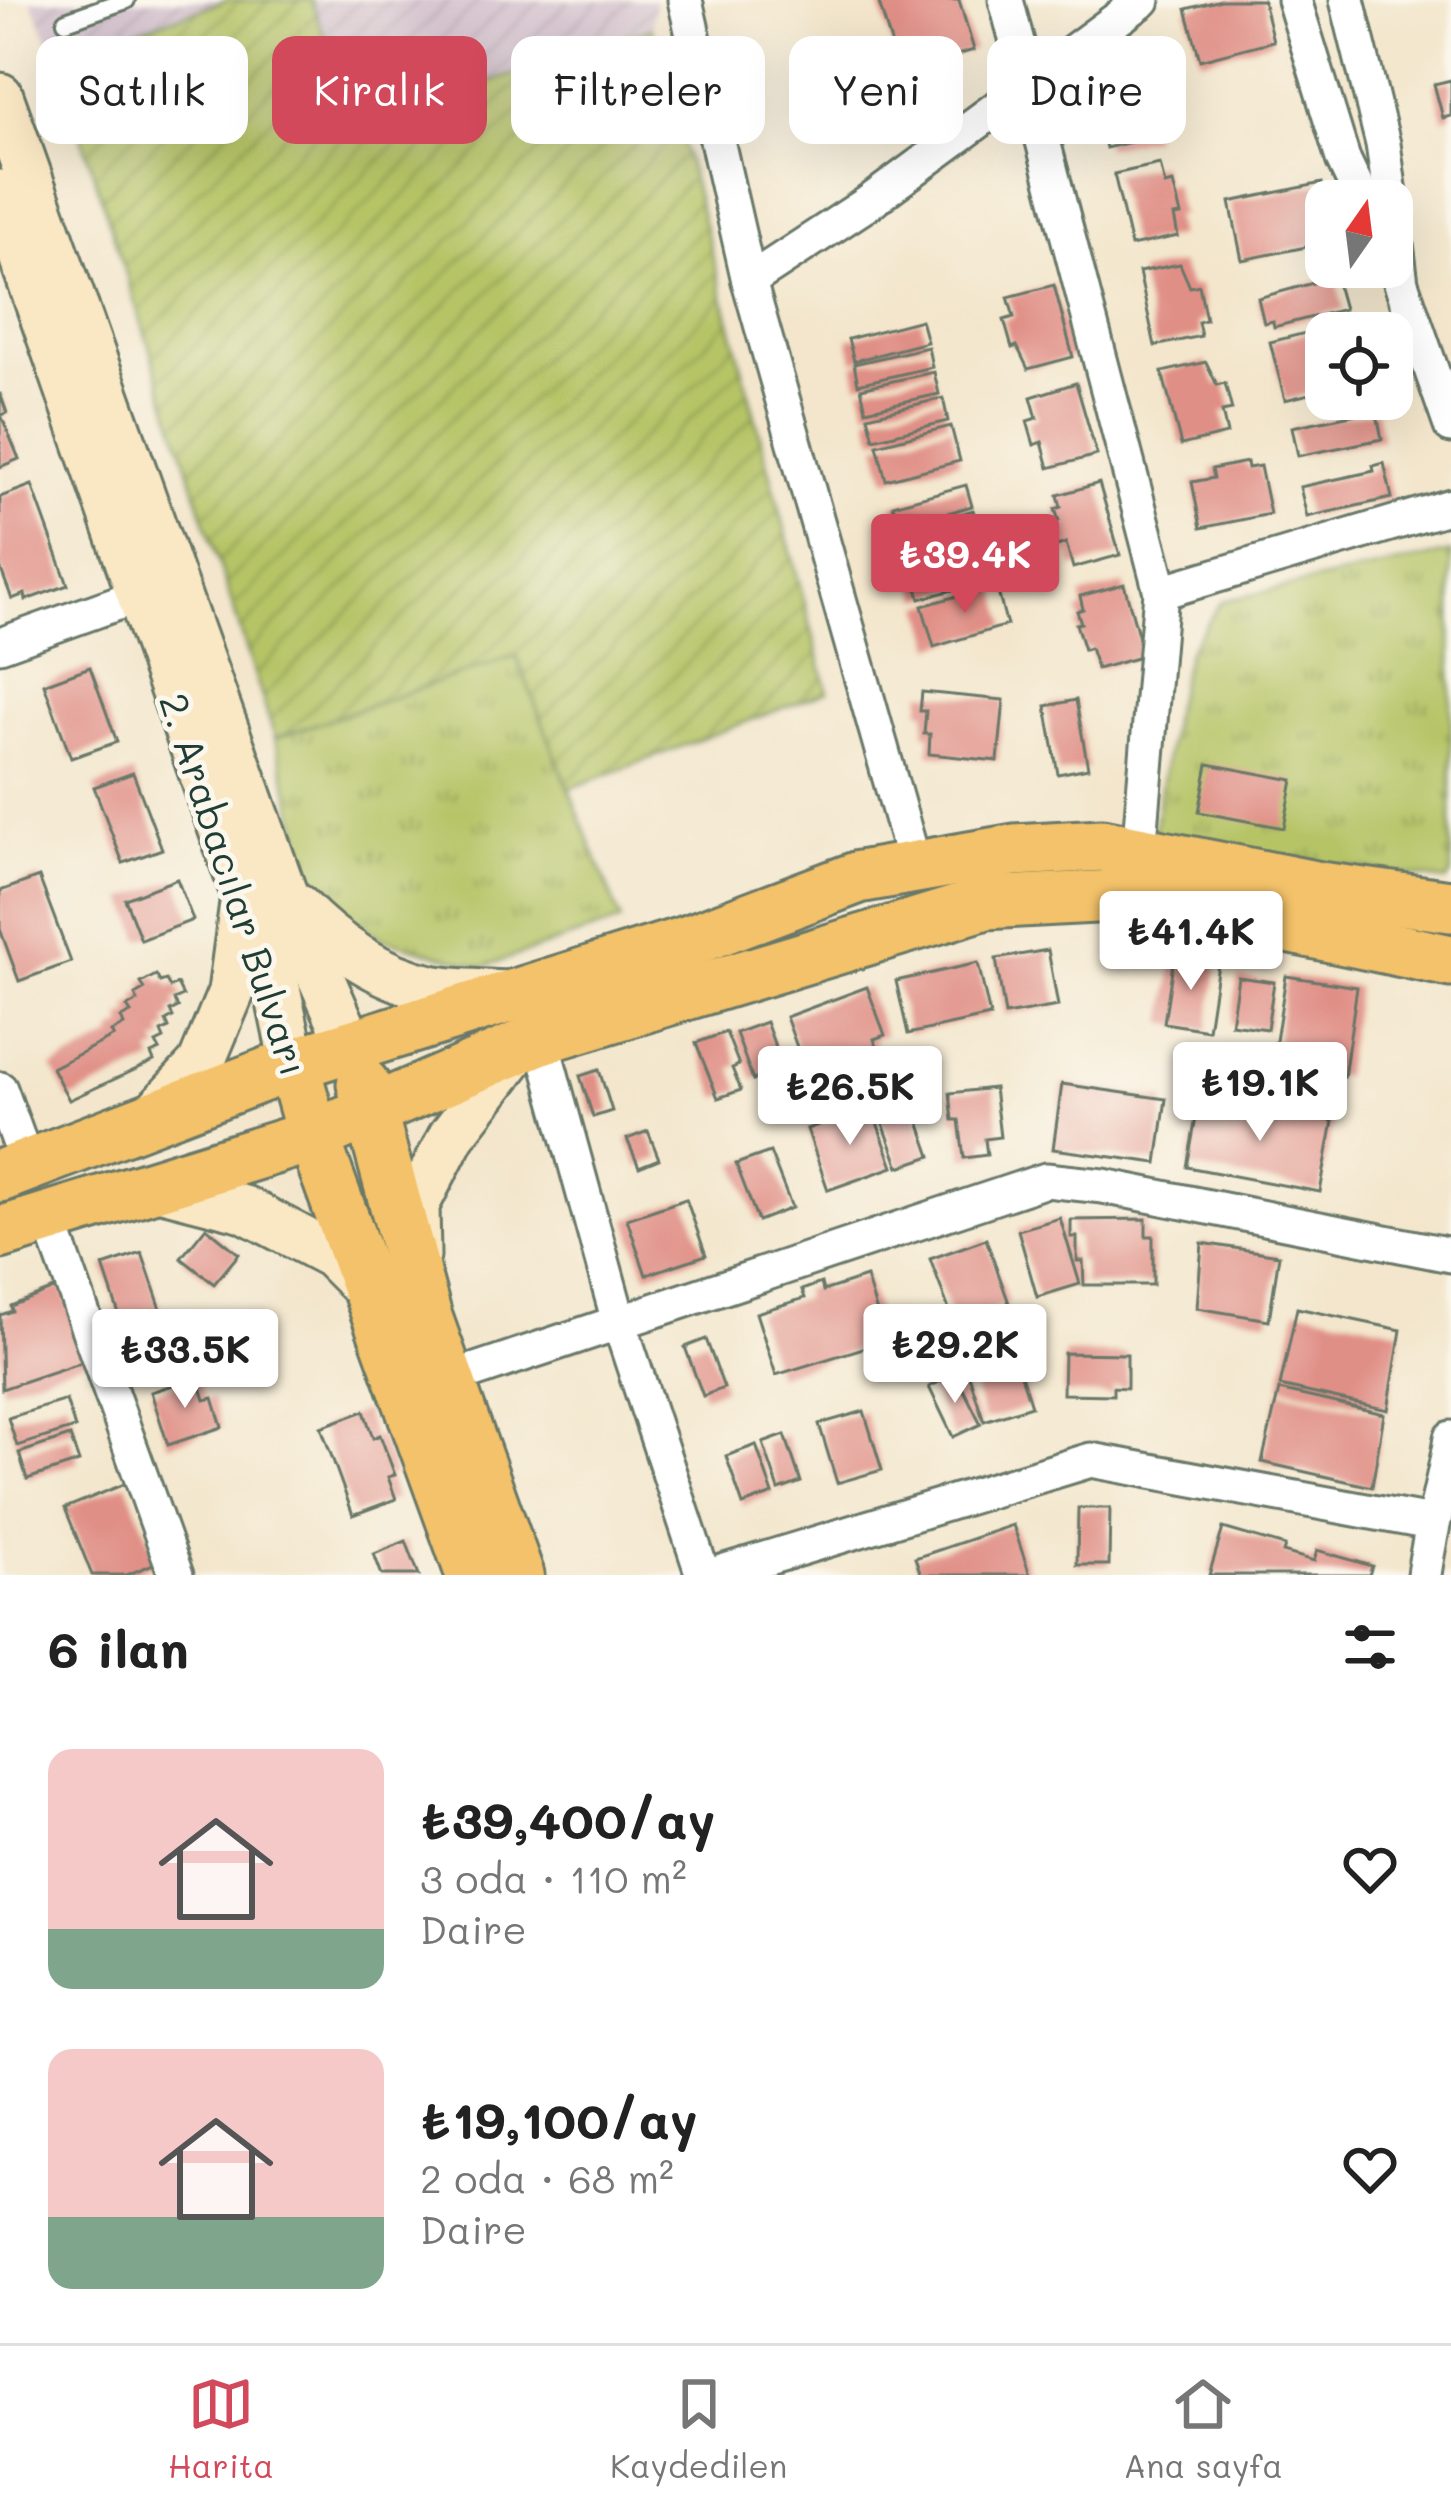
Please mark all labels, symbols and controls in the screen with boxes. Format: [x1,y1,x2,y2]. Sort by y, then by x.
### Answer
chip: Satılık [36,36,248,144]
chip: Kiralık [272,36,487,144]
chip: Filtreler [511,36,765,144]
chip: Yeni [789,36,963,144]
chip: Daire [987,36,1186,144]
north arrow [1305,180,1413,288]
map controls [1305,180,1413,420]
button: locate [1305,312,1413,420]
pin: ₺39.4K [867,514,1063,616]
text: ₺39.4K [898,527,1032,578]
street label: 2. Arabacılar Bulvarı [149,686,321,1082]
pin: ₺41.4K [1093,891,1289,993]
text: ₺41.4K [1127,904,1255,955]
pin: ₺19.1K [1162,1042,1358,1144]
pin: ₺26.5K [752,1046,948,1148]
text: ₺19.1K [1200,1055,1320,1106]
text: ₺26.5K [785,1059,915,1110]
pin: ₺29.2K [857,1304,1053,1406]
pin: ₺33.5K [87,1309,283,1411]
text: ₺29.2K [890,1317,1020,1368]
text: ₺33.5K [119,1322,251,1373]
text: 6 ilan [48,1614,189,1681]
icon: filters [1337,1614,1403,1680]
text: ₺39,400/ay [420,1785,715,1852]
icon: home [144,1797,288,1941]
icon: heart [1337,1836,1403,1902]
text: 3 oda · 110 m² [420,1852,687,1903]
text: Daire [420,1903,527,1954]
text: ₺19,100/ay [420,2085,698,2152]
icon: home [144,2097,288,2241]
icon: heart [1337,2136,1403,2202]
text: 2 oda · 68 m² [420,2152,674,2203]
text: Daire [420,2203,527,2254]
tab: Harita [168,2371,274,2486]
tab: Kaydedilen [610,2371,787,2486]
tab: Ana sayfa [1123,2371,1283,2486]

